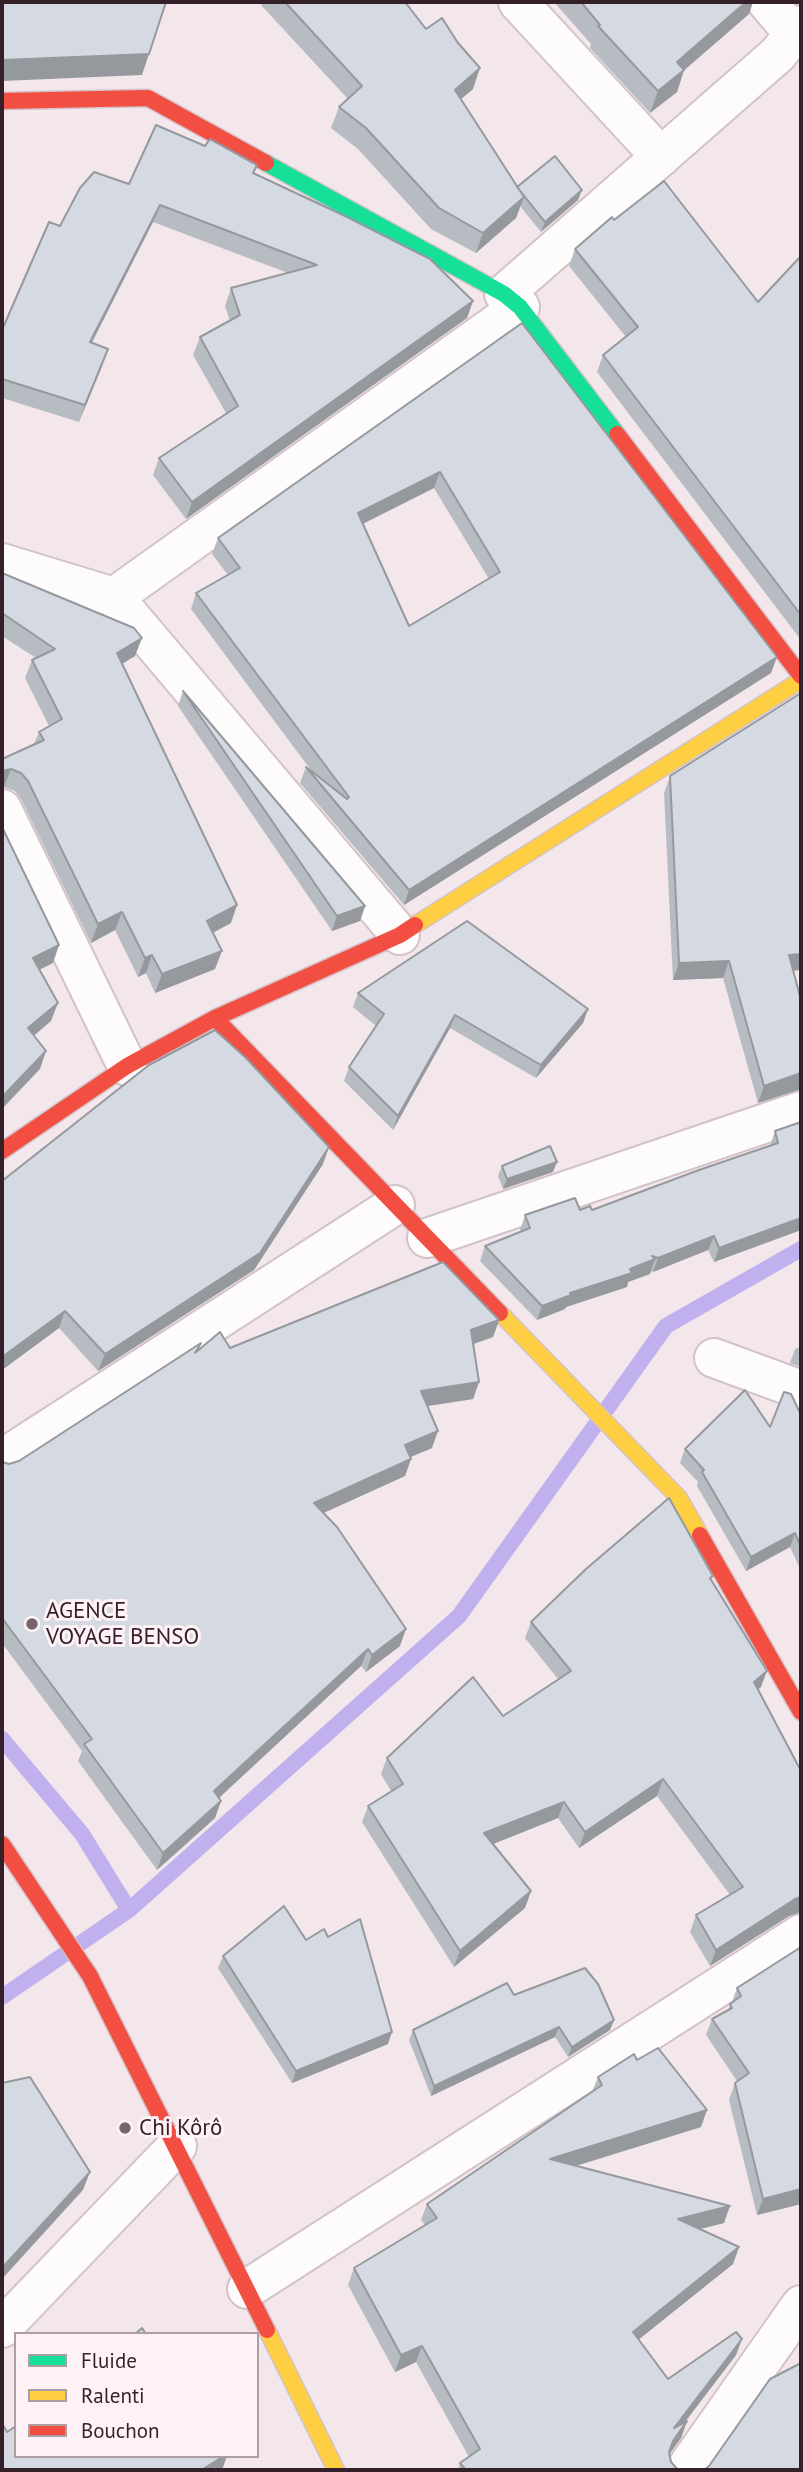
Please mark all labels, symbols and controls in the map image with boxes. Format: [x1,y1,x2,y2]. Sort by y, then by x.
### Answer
place label: AGENCE VOYAGE BENSO [46,1597,199,1651]
marker: AGENCE VOYAGE BENSO [24,1616,40,1632]
place label: Chi Kôrô [139,2114,222,2142]
marker: Chi Kôrô [117,2120,133,2136]
legend [14,2332,259,2458]
text: Fluide [81,2347,137,2374]
text: Ralenti [81,2382,145,2409]
text: Bouchon [81,2417,160,2444]

